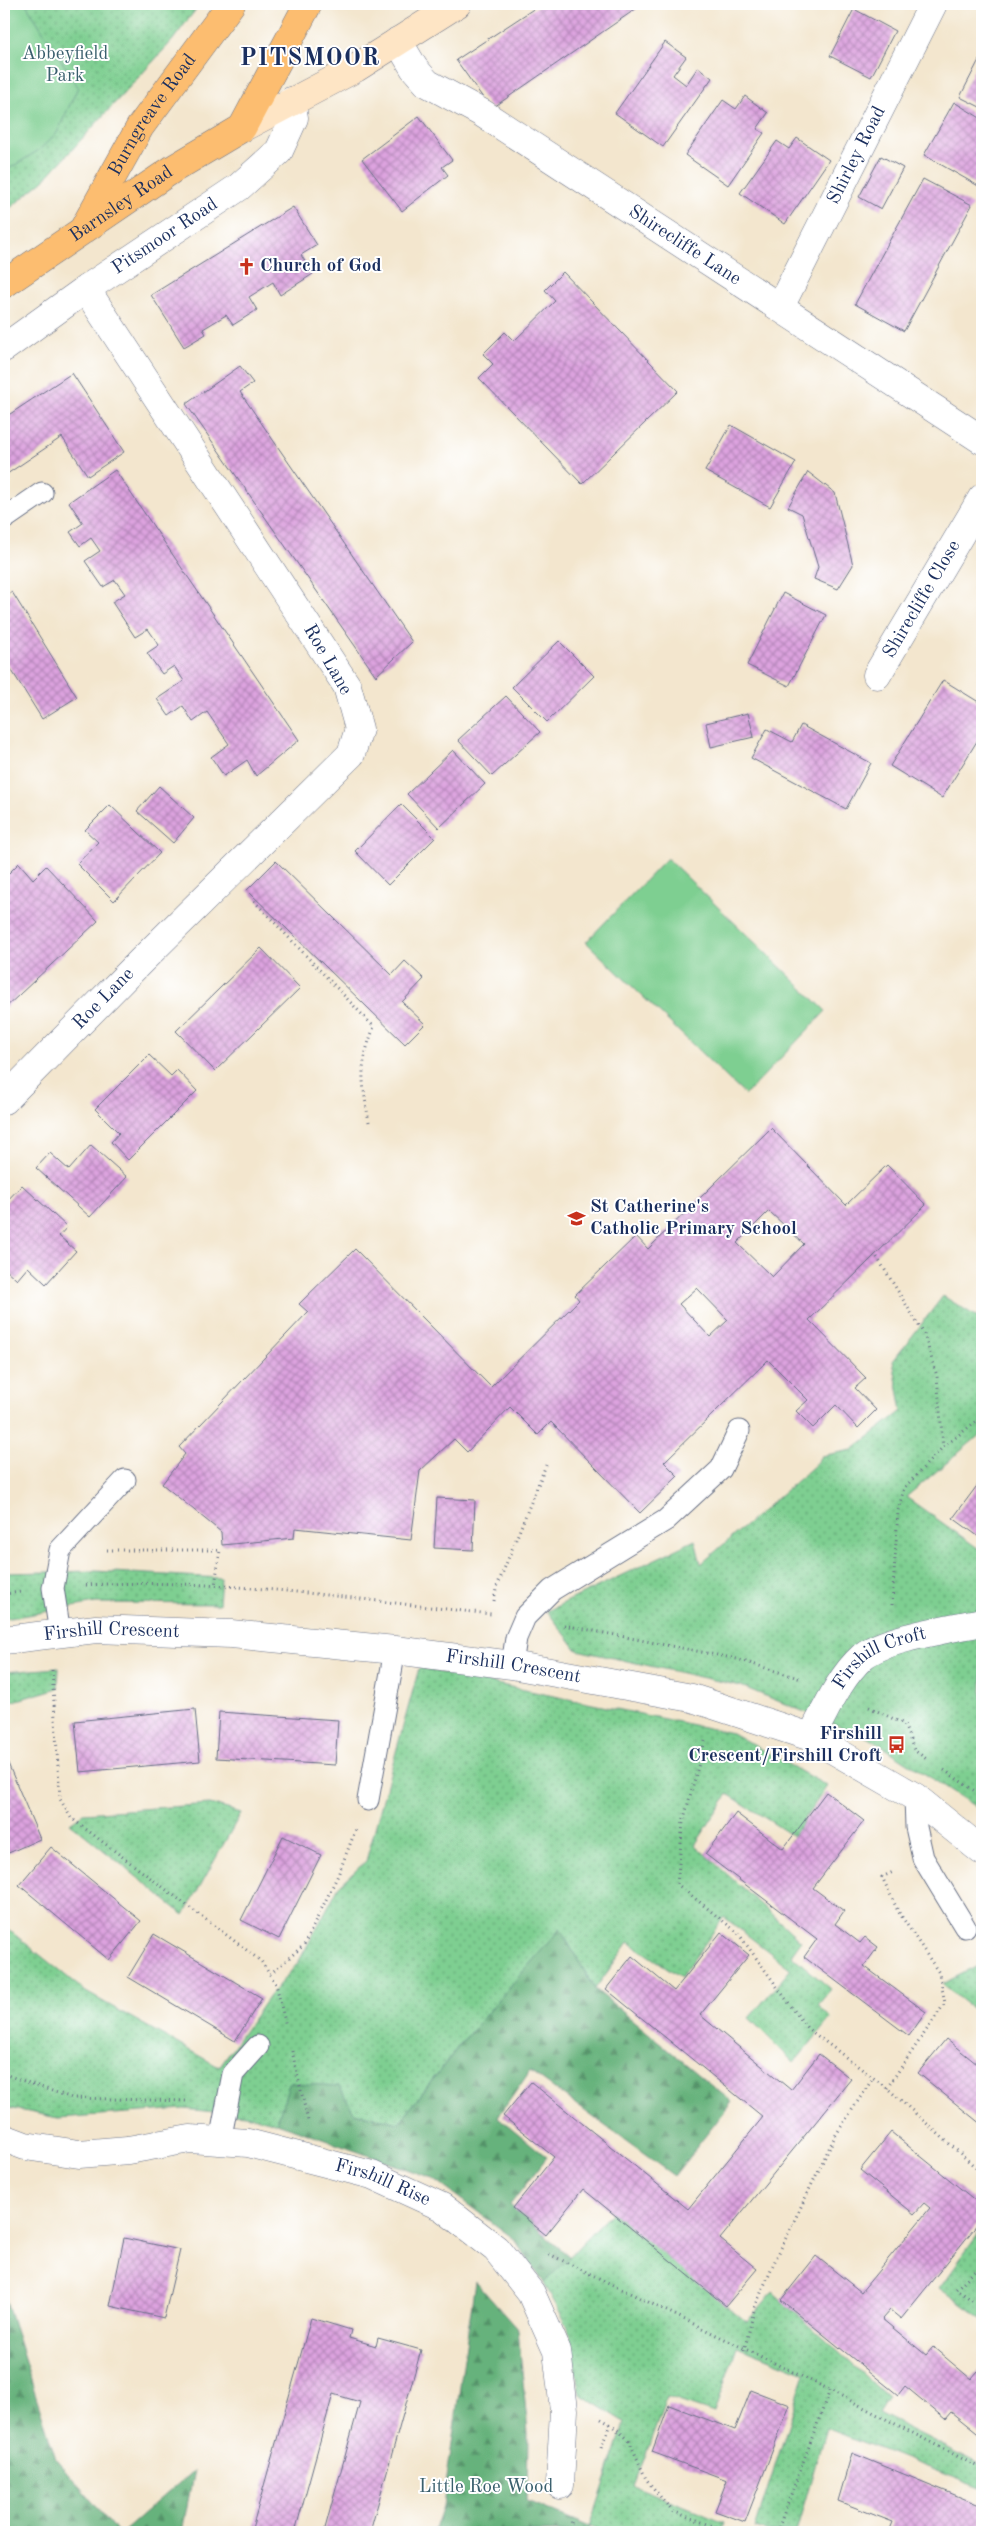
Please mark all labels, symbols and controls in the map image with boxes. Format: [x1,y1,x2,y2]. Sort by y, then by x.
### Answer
park label: Abbeyfield Park [22,45,108,86]
district label: PITSMOOR [240,47,380,71]
street label: Burngreave Road [105,51,200,179]
street label: Shirley Road [824,103,889,207]
street label: Barnsley Road [66,162,177,246]
street label: Pitsmoor Road [109,194,221,278]
street label: Shirecliffe Lane [625,202,744,289]
church icon: Church of God [236,256,256,276]
place label: Church of God [260,257,382,276]
street label: Shirecliffe Close [880,537,964,662]
street label: Roe Lane [299,621,355,699]
street label: Roe Lane [69,964,138,1033]
place label: St Catherine's Catholic Primary School [590,1198,797,1239]
school or university icon: St Catherine's Catholic Primary School [566,1208,586,1228]
street label: Firshill Crescent [42,1619,180,1645]
street label: Firshill Croft [830,1624,928,1693]
street label: Firshill Crescent [445,1647,582,1687]
place label: Firshill Crescent/Firshill Croft [688,1725,882,1766]
bus stop icon: Firshill Crescent/Firshill Croft [886,1735,906,1755]
street label: Firshill Rise [333,2156,433,2210]
park label: Little Roe Wood [419,2478,553,2497]

